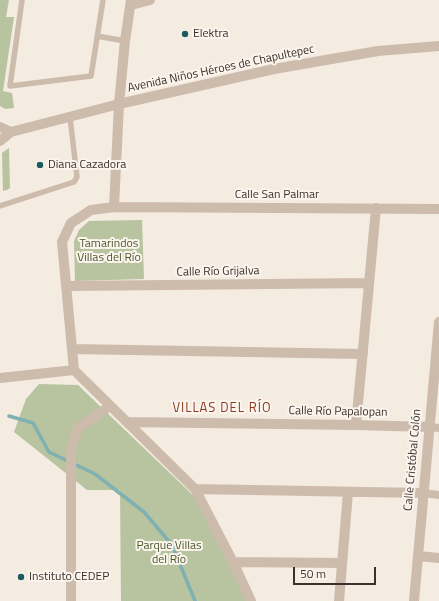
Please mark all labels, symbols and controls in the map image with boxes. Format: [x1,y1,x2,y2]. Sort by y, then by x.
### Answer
place label: Elektra [193,27,229,41]
marker: Elektra [180,29,190,39]
street label: Avenida Niños Héroes de Chapultepec [126,42,316,96]
place label: Diana Cazadora [48,158,126,172]
marker: Diana Cazadora [35,160,45,170]
street label: Calle San Palmar [235,188,319,202]
park label: Tamarindos Villas del Río [77,237,141,265]
street label: Calle Río Grijalva [176,264,260,280]
district label: VILLAS DEL RÍO [172,401,272,417]
street label: Calle Río Papalopan [288,404,388,420]
street label: Calle Cristóbal Colón [401,408,425,512]
park label: Parque Villas del Río [136,539,202,567]
scale bar [295,559,378,585]
text: 50 m [300,564,326,583]
place label: Instituto CEDEP [29,570,109,584]
marker: Instituto CEDEP [16,572,26,582]

